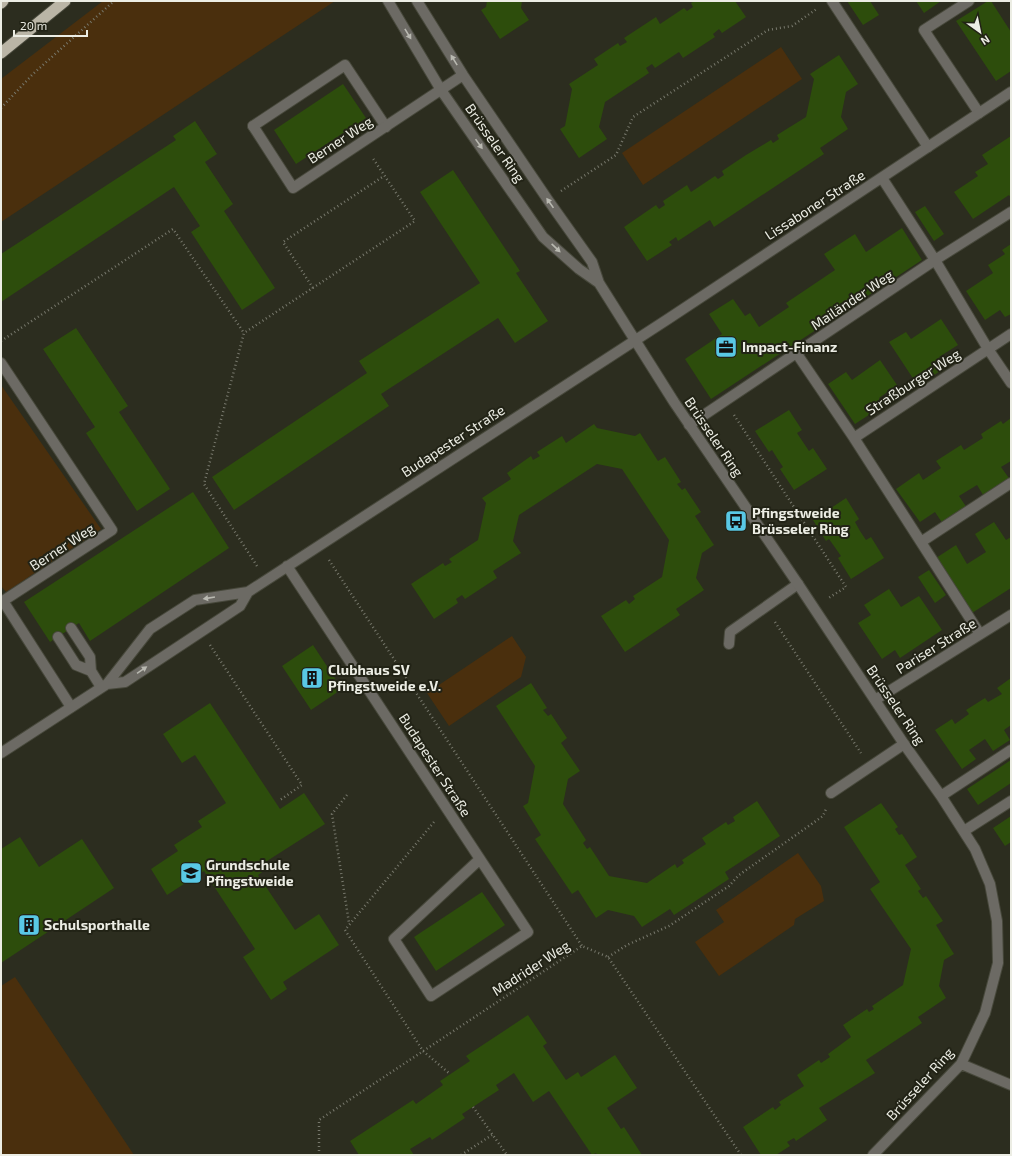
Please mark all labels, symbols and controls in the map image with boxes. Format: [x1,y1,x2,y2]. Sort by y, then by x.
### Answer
scale bar [14,12,87,38]
north arrow [960,12,1000,52]
text: 20 m [20,18,47,32]
one-way arrow [405,29,412,40]
text: N [979,33,993,48]
one-way arrow [450,54,457,66]
street label: Brüsseler Ring [462,100,529,186]
street label: Berner Weg [304,112,376,167]
one-way arrow [475,138,483,149]
street label: Lissaboner Straße [761,166,868,243]
one-way arrow [546,198,554,208]
one-way arrow [551,243,561,253]
street label: Mailänder Weg [807,266,896,333]
office icon: Impact-Finanz [713,334,739,360]
place label: Impact-Finanz [742,338,837,355]
street label: Straßburger Weg [862,345,963,418]
street label: Brüsseler Ring [682,394,747,480]
street label: Budapester Straße [398,401,508,480]
place label: Pfingstweide Brüsseler Ring [752,504,849,537]
bus stop icon: Pfingstweide Brüsseler Ring [723,508,749,534]
street label: Berner Weg [26,519,98,574]
one-way arrow [203,595,216,601]
street label: Pariser Straße [892,614,979,677]
place label: Clubhaus SV Pfingstweide e.V. [328,661,441,694]
street label: Brüsseler Ring [864,662,929,748]
building icon: Clubhaus SV Pfingstweide e.V. [299,665,325,691]
one-way arrow [136,667,148,674]
street label: Budapester Straße [396,710,475,820]
place label: Grundschule Pfingstweide [206,856,294,889]
school or university icon: Grundschule Pfingstweide [178,860,204,886]
building icon: Schulsporthalle [16,912,42,938]
place label: Schulsporthalle [44,916,150,933]
street label: Madrider Weg [489,936,573,999]
street label: Brüsseler Ring [882,1044,957,1124]

